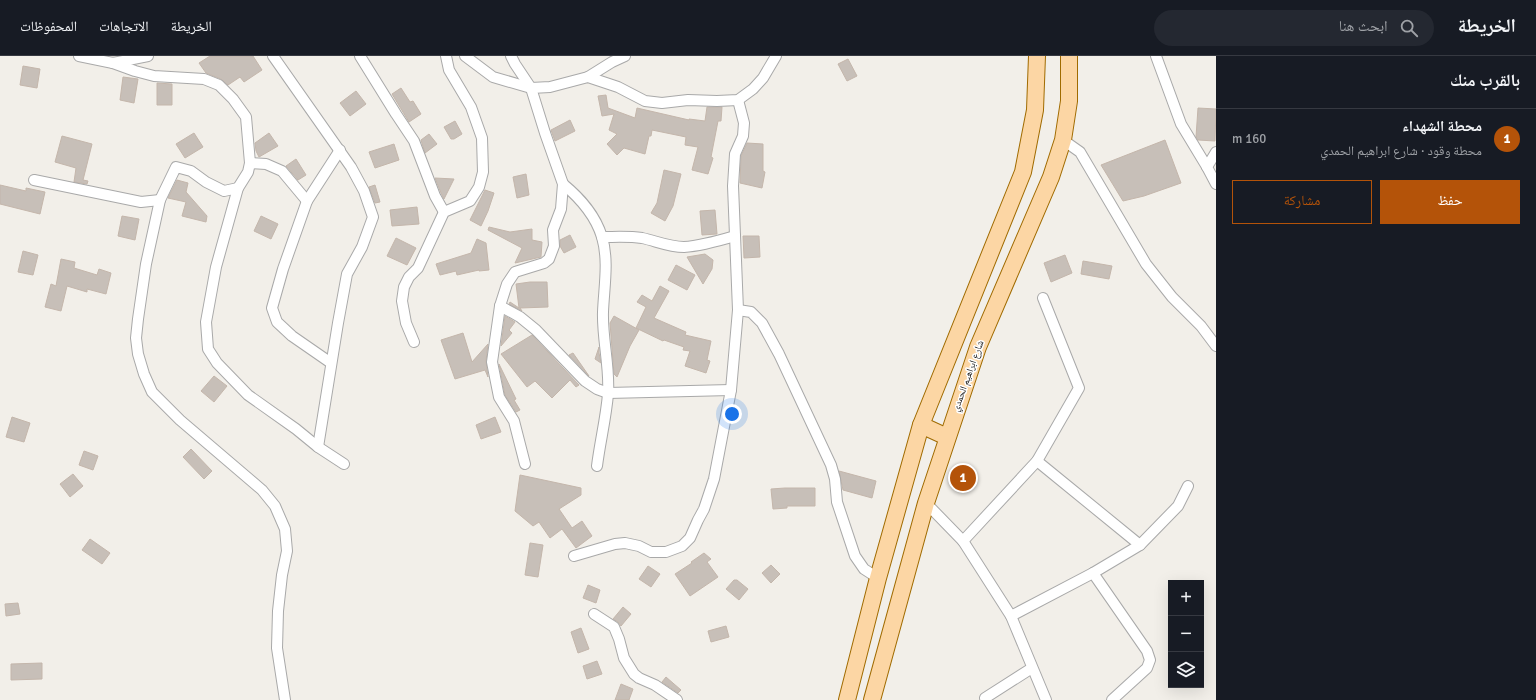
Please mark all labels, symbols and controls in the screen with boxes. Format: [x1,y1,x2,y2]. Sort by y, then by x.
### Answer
search box [1154,10,1434,46]
text: الخريطة [1458,14,1516,38]
text: ابحث هنا [1339,17,1388,35]
icon: search [1398,17,1420,39]
text: المحفوظات [20,18,77,35]
text: الاتجاهات [99,18,149,35]
text: الخريطة [171,18,212,35]
text: بالقرب منك [1450,70,1520,91]
text: محطة الشهداء [1402,117,1482,135]
text: 160 m [1232,131,1266,147]
text: 1 [1503,131,1511,147]
text: محطة وقود · شارع ابراهيم الحمدي [1320,143,1482,159]
button: مشاركة [1232,180,1372,224]
button: حفظ [1380,180,1520,224]
street label: شارع ابراهيم الحمدي [950,338,988,414]
your location [722,404,742,424]
pin: 1 [950,463,976,493]
map controls [1168,580,1204,688]
button: + [1168,580,1204,616]
button: − [1168,616,1204,652]
button: layers [1168,652,1204,688]

